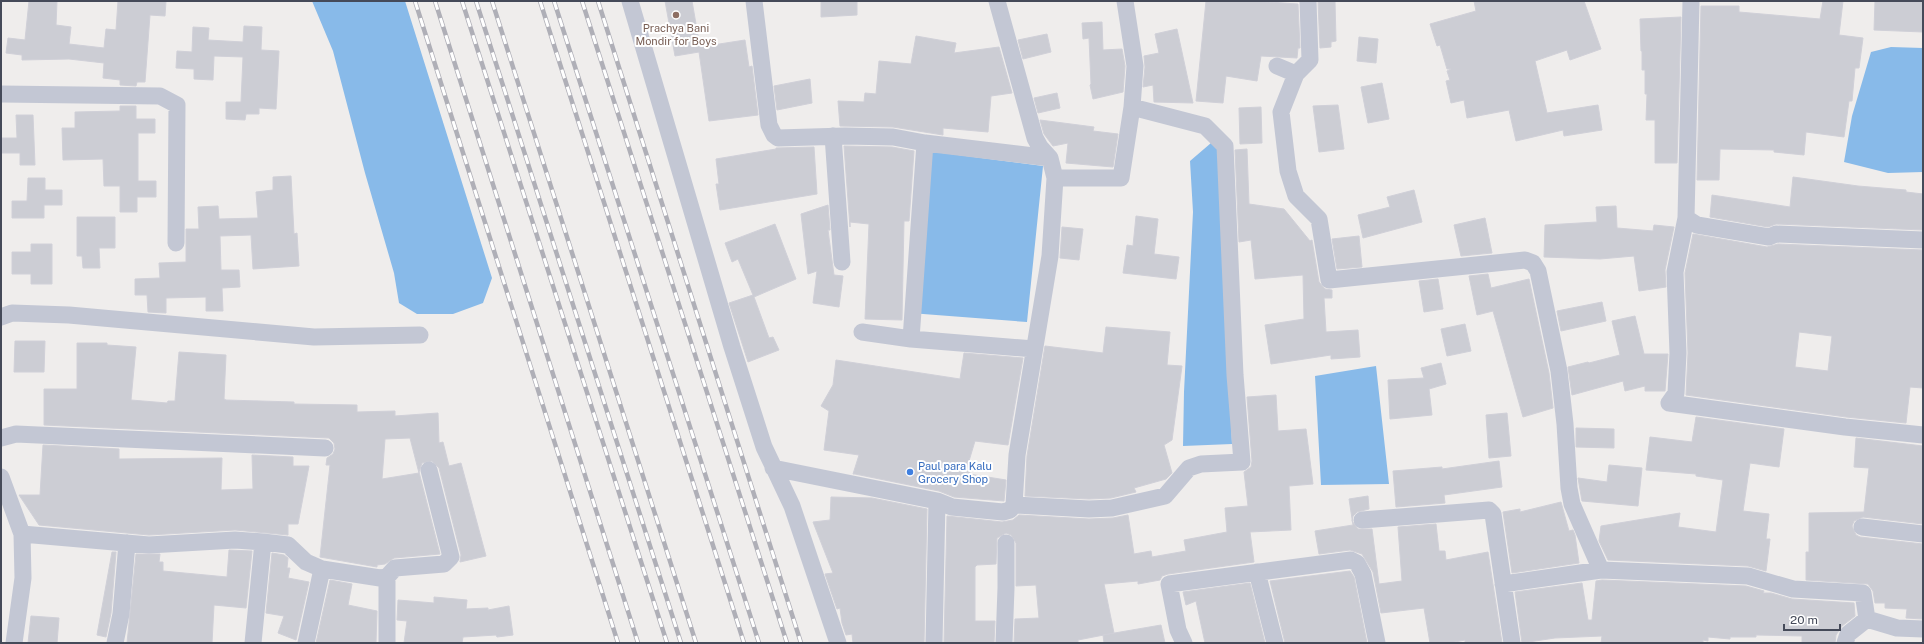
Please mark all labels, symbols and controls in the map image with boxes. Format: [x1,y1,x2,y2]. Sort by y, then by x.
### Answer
marker: Prachya Bani Mondir for Boys [671,10,681,20]
place label: Prachya Bani Mondir for Boys [635,22,717,47]
place label: Paul para Kalu Grocery Shop [918,460,992,485]
marker: Paul para Kalu Grocery Shop [905,467,915,477]
scale bar [1784,606,1840,632]
text: 20 m [1790,613,1818,627]

